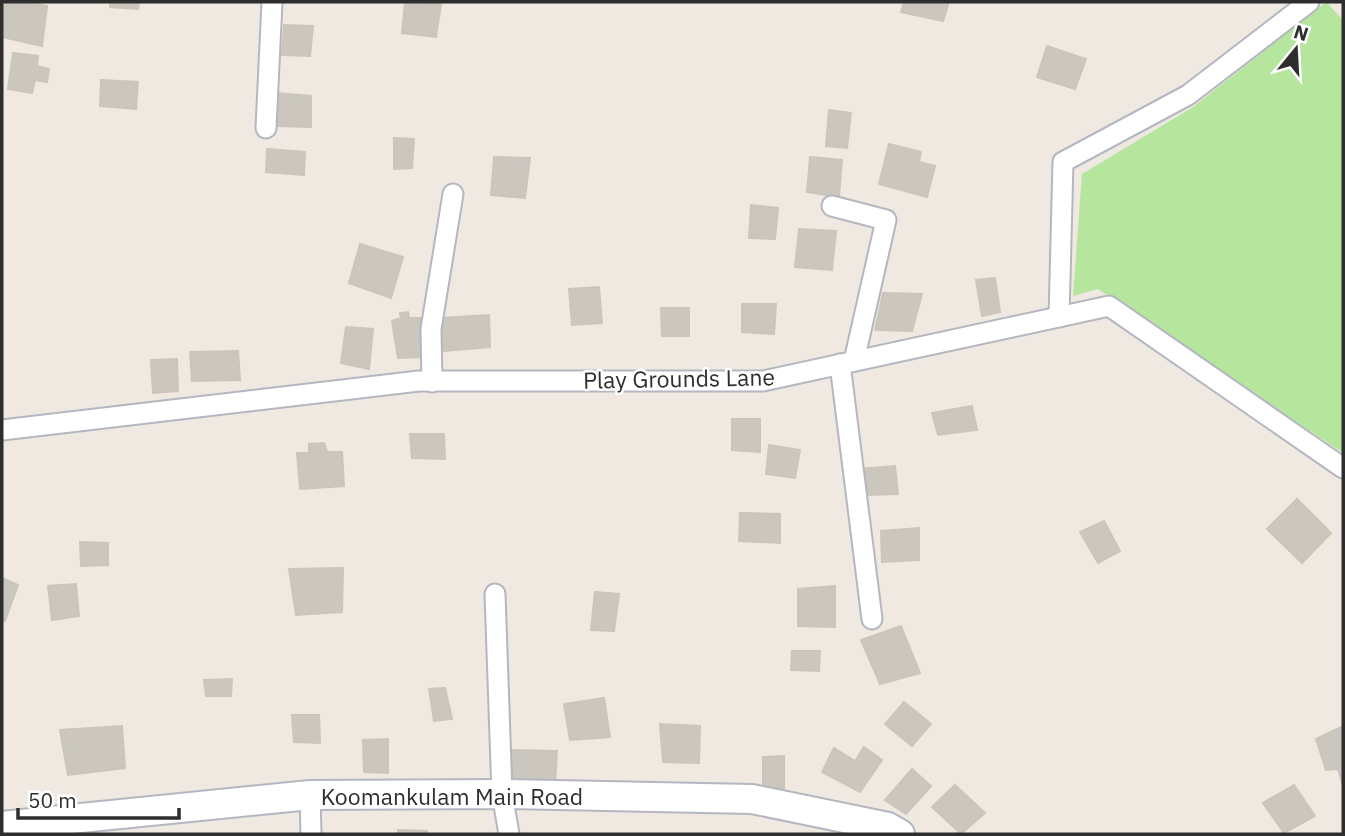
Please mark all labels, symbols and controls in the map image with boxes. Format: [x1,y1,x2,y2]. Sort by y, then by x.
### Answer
north arrow [1261,14,1331,84]
text: N [1291,19,1312,46]
street label: Play Grounds Lane [583,361,775,395]
scale bar [18,776,178,820]
street label: Koomankulam Main Road [321,781,583,811]
text: 50 m [28,786,77,814]

